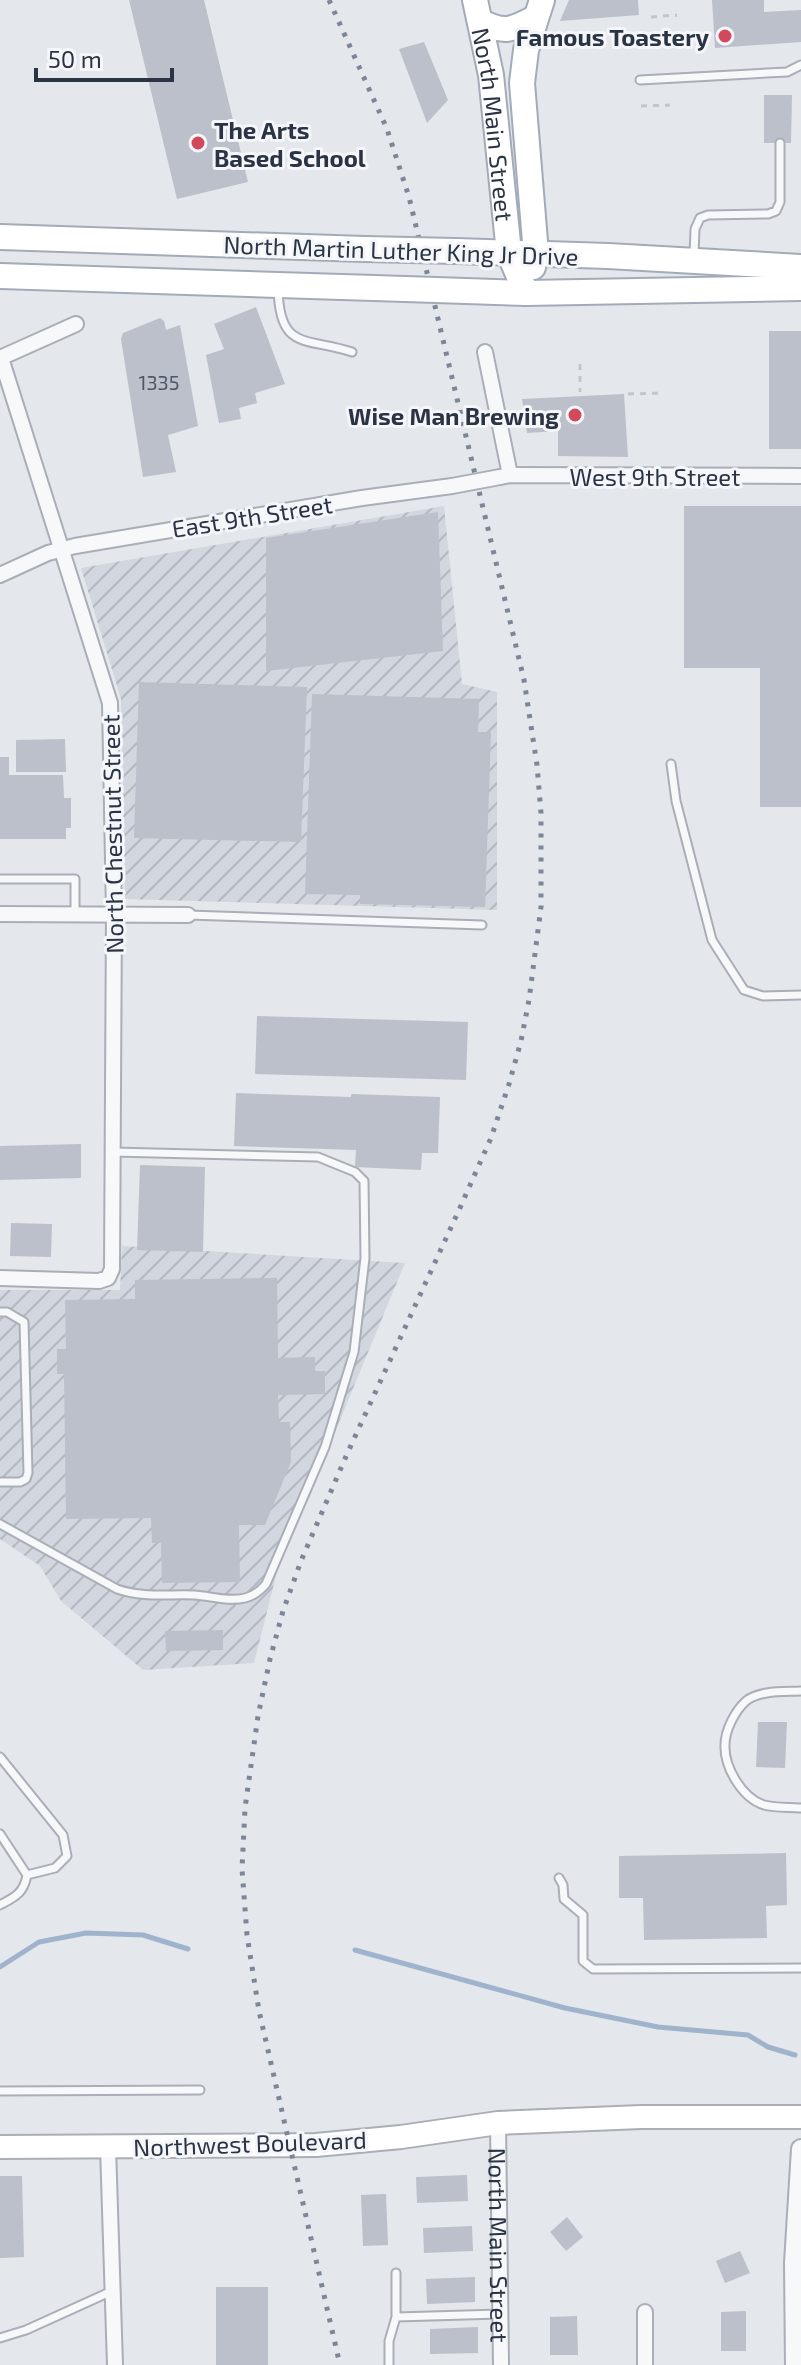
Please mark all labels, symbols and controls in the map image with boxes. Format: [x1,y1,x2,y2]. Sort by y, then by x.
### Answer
place label: Famous Toastery [516,22,709,51]
street label: North Main Street [467,25,520,222]
marker: Famous Toastery [716,27,734,45]
scale bar [36,32,172,82]
text: 50 m [48,44,102,73]
place label: The Arts Based School [214,115,366,172]
marker: The Arts Based School [189,134,207,152]
street label: North Martin Luther King Jr Drive [223,229,579,271]
house number: 1335 [139,370,179,394]
place label: Wise Man Brewing [348,401,559,430]
marker: Wise Man Brewing [566,406,584,424]
street label: West 9th Street [570,462,740,491]
street label: East 9th Street [170,489,334,543]
street label: North Chestnut Street [95,714,129,954]
street label: Northwest Boulevard [133,2124,367,2162]
street label: North Main Street [484,2147,515,2343]

